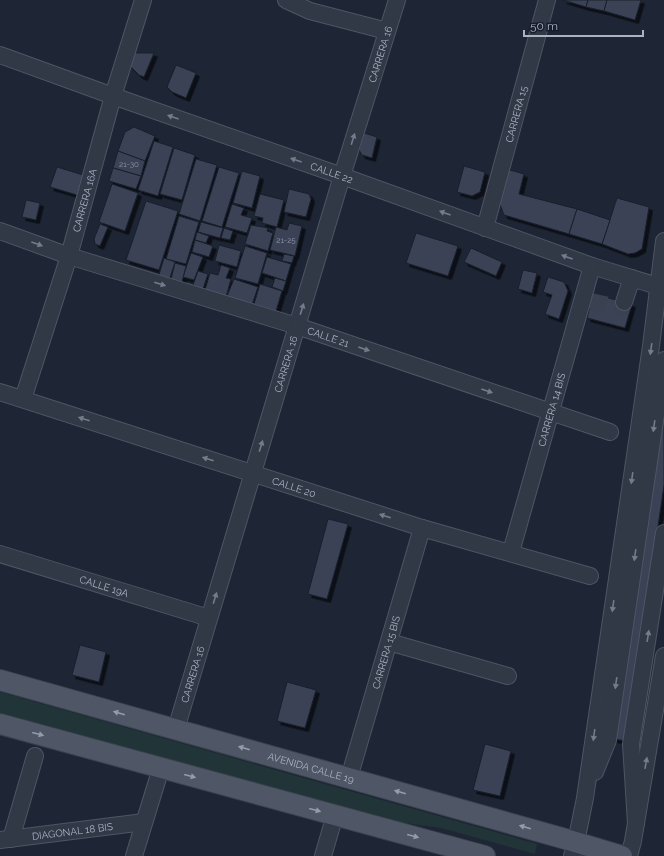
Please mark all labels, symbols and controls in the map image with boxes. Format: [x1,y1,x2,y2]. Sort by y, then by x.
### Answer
scale bar [524,12,643,38]
text: 50 m [530,19,558,33]
street label: CARRERA 16 [367,25,395,84]
street label: CARRERA 15 [504,84,529,144]
one-way arrow [167,114,179,120]
one-way arrow [350,133,356,145]
one-way arrow [289,157,301,163]
house number: 21-30 [119,159,139,169]
street label: CALLE 22 [309,160,354,185]
street label: CARRERA 16A [71,167,99,233]
one-way arrow [438,210,450,216]
house number: 21-25 [276,235,296,245]
one-way arrow [31,242,43,248]
one-way arrow [561,254,573,260]
one-way arrow [155,281,167,287]
one-way arrow [299,302,305,314]
street label: CALLE 21 [306,325,351,349]
street label: CARRERA 16 [272,335,300,394]
one-way arrow [648,343,654,355]
one-way arrow [359,347,371,353]
street label: CARRERA 14 BIS [536,372,567,448]
one-way arrow [482,388,494,394]
one-way arrow [78,416,90,422]
one-way arrow [651,420,657,432]
one-way arrow [258,440,264,452]
one-way arrow [202,456,214,462]
one-way arrow [629,472,635,484]
street label: CALLE 20 [271,475,317,499]
one-way arrow [379,513,391,519]
one-way arrow [632,549,638,561]
street label: CALLE 19A [78,574,130,599]
one-way arrow [212,592,218,604]
one-way arrow [610,600,616,613]
street label: CARRERA 15 BIS [370,615,402,690]
one-way arrow [645,630,651,643]
street label: CARRERA 16 [179,645,207,704]
one-way arrow [613,677,619,689]
one-way arrow [112,710,124,716]
one-way arrow [591,729,597,741]
one-way arrow [32,731,44,737]
one-way arrow [238,745,250,751]
street label: AVENIDA CALLE 19 [266,751,355,785]
one-way arrow [643,757,649,769]
one-way arrow [184,773,196,779]
one-way arrow [393,789,405,795]
one-way arrow [310,807,322,813]
street label: DIAGONAL 18 BIS [31,821,114,842]
one-way arrow [518,824,530,830]
one-way arrow [407,833,419,839]

